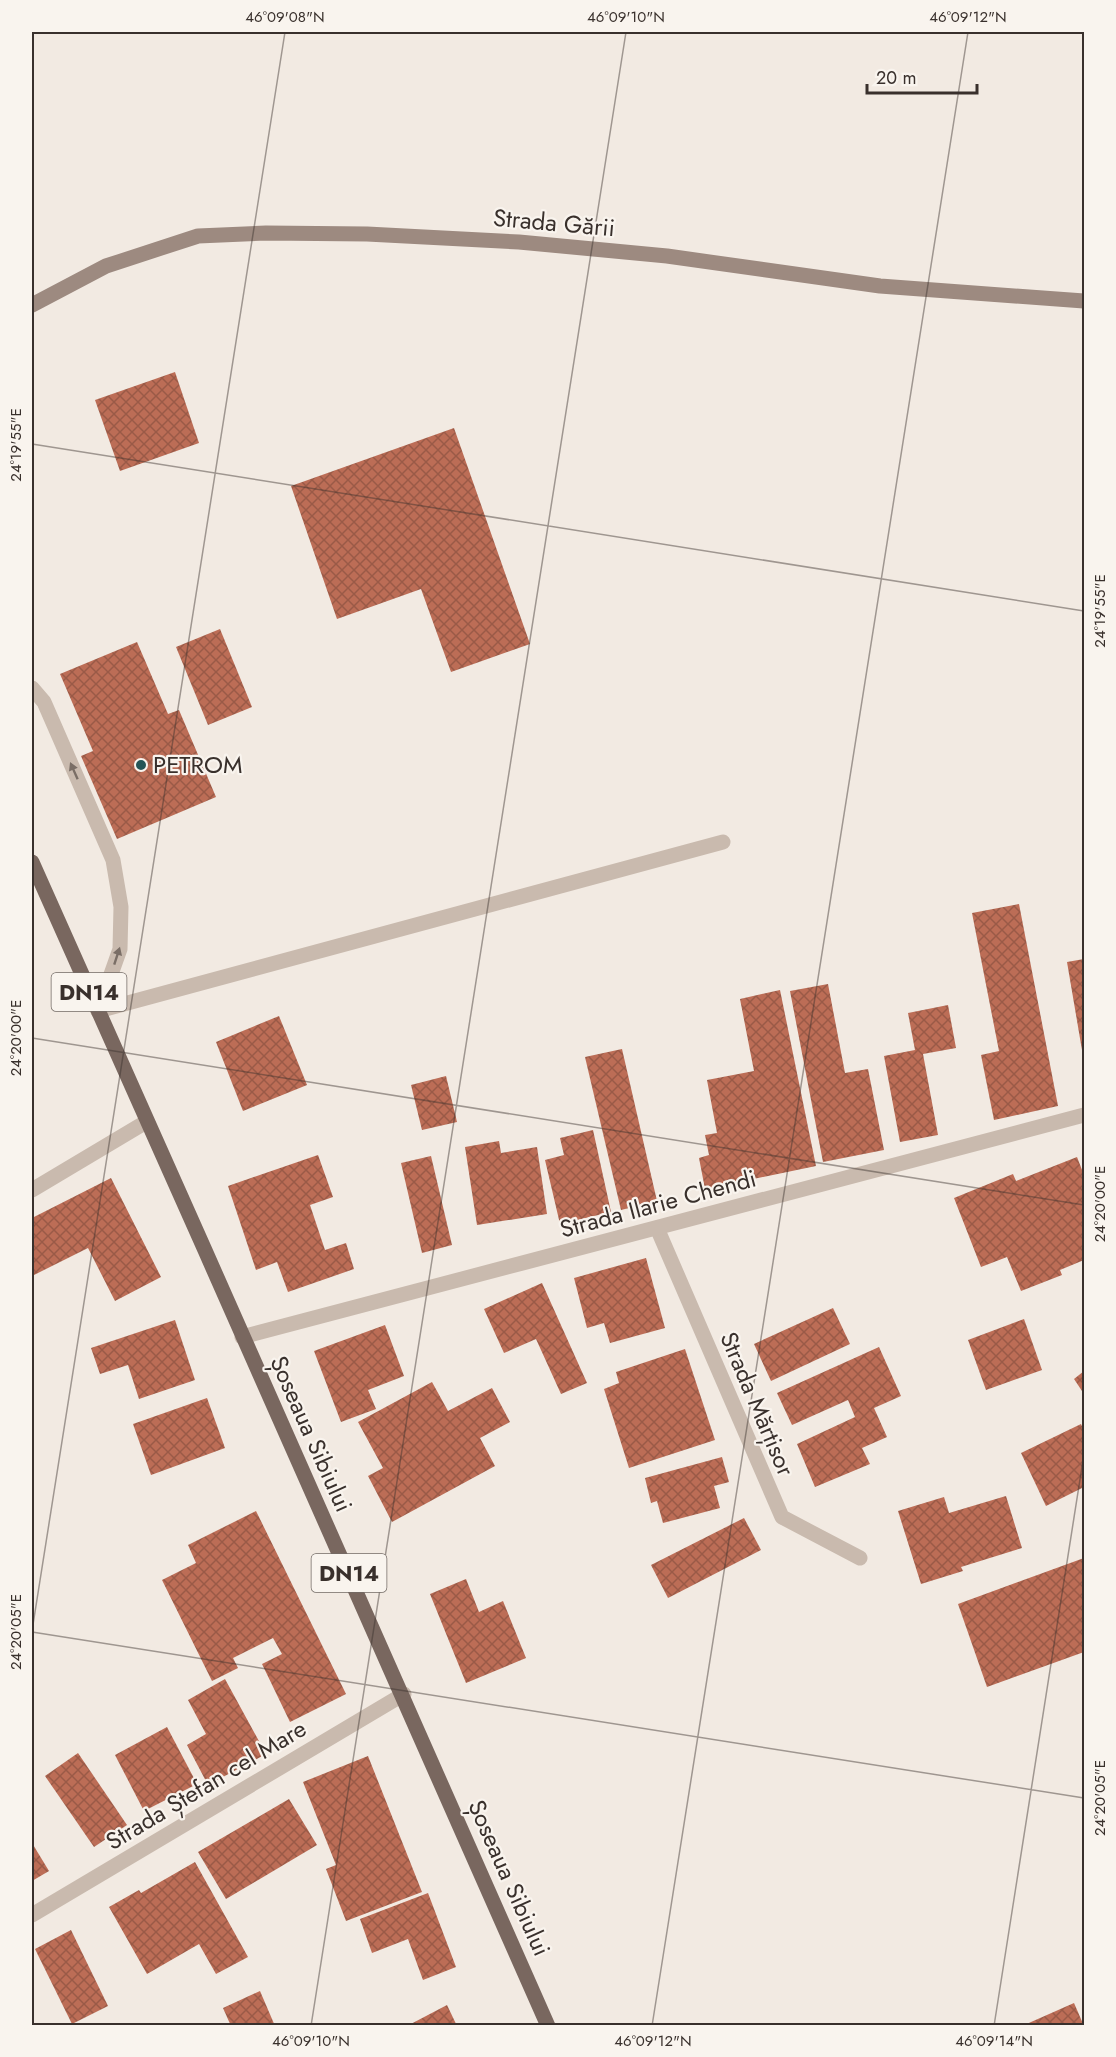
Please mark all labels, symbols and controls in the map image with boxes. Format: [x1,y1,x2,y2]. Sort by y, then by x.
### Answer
text: 46°09'08"N [245,6,325,28]
text: 46°09'10"N [587,6,665,28]
text: 46°09'12"N [929,6,1007,28]
scale bar [867,57,976,95]
text: 20 m [876,65,916,91]
street label: Strada Gării [492,200,616,245]
text: 24°19'55"E [5,408,27,482]
text: 24°19'55"E [1089,574,1111,648]
place label: PETROM [153,747,242,782]
marker: PETROM [134,758,148,772]
one-way arrow [69,761,79,779]
one-way arrow [113,947,122,965]
road number: DN14 [52,973,127,1011]
text: 24°20'00"E [5,1000,27,1076]
street label: Strada Ilarie Chendi [556,1160,760,1247]
text: 24°20'00"E [1089,1166,1111,1242]
street label: Strada Mărțisor [711,1326,804,1482]
street label: Șoseaua Sibiului [261,1350,361,1517]
road number: DN14 [312,1554,386,1592]
text: 24°20'05"E [5,1594,27,1670]
street label: Strada Ștefan cel Mare [99,1711,313,1858]
text: 24°20'05"E [1089,1760,1111,1836]
street label: Șoseaua Sibiului [459,1794,559,1961]
text: 46°09'10"N [272,2030,350,2052]
text: 46°09'12"N [614,2030,692,2052]
text: 46°09'14"N [955,2030,1033,2052]

